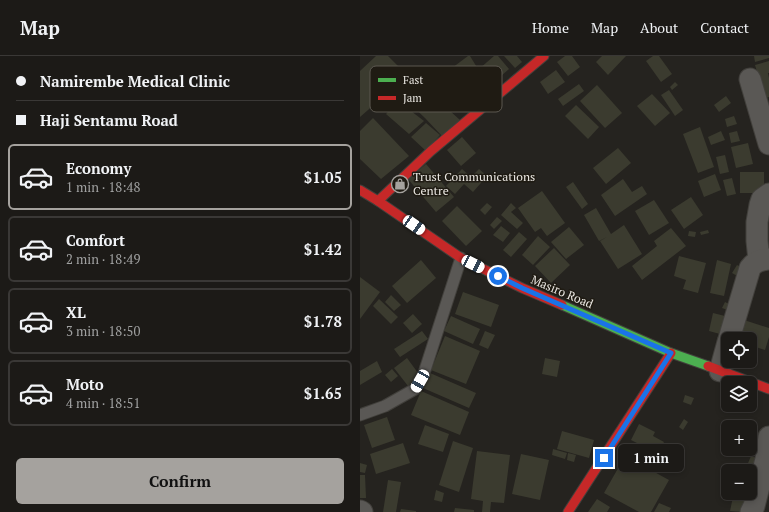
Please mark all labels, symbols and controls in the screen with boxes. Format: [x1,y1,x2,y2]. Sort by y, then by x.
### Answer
text: Map [20,15,60,40]
text: Home [532,18,569,37]
text: Map [591,18,618,37]
text: About [640,18,678,37]
text: Contact [700,18,749,37]
legend [370,66,502,112]
text: Namirembe Medical Clinic [40,71,230,91]
text: Fast [403,73,423,87]
text: Jam [403,91,422,105]
text: Haji Sentamu Road [40,110,178,130]
text: Economy [66,158,131,178]
icon: car [18,159,54,195]
text: $1.05 [304,167,342,187]
place label: Trust Communications Centre [413,169,535,198]
shop icon: Trust Communications Centre [390,174,410,194]
text: 1 min · 18:48 [66,178,140,196]
car [401,213,427,237]
text: Comfort [66,230,125,250]
icon: car [18,231,54,267]
text: $1.42 [304,239,342,259]
text: 2 min · 18:49 [66,250,140,268]
car [460,253,486,275]
route start [489,267,507,285]
street label: Masiro Road [529,272,596,312]
text: XL [66,302,86,322]
icon: car [18,303,54,339]
text: $1.78 [304,311,342,331]
text: 3 min · 18:50 [66,322,140,340]
map controls [721,332,757,500]
button: locate [721,332,757,368]
car [409,368,431,394]
text: Moto [66,374,104,394]
icon: car [18,375,54,411]
button: layers [721,376,757,412]
text: $1.65 [304,383,342,403]
text: 4 min · 18:51 [66,394,140,412]
button: + [721,420,757,456]
callout: 1 min [618,444,684,472]
route end [595,449,613,467]
text: 1 min [633,449,669,467]
button: Confirm [16,458,344,504]
button: − [721,464,757,500]

